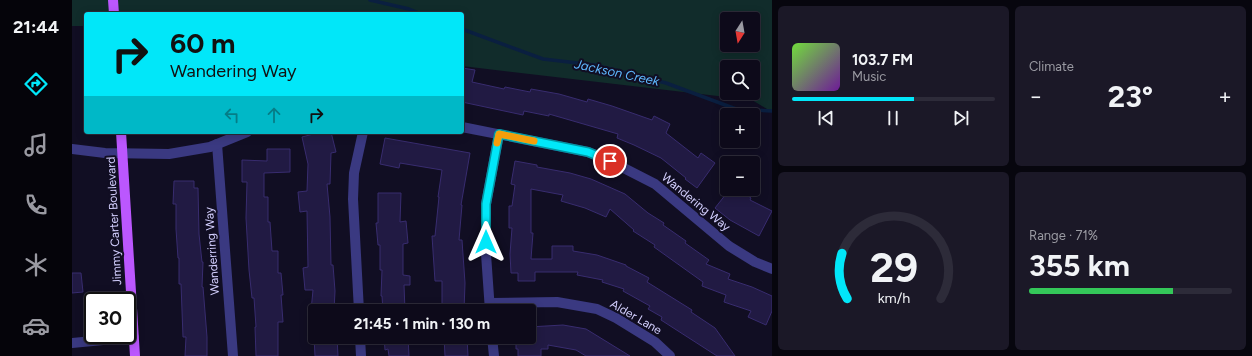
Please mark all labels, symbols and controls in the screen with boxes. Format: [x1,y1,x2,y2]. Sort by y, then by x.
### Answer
north arrow [720,12,760,52]
map controls [720,12,760,196]
text: 21:44 [13,16,59,38]
text: 60 m [170,26,235,60]
icon: right [104,28,156,80]
text: 103.7 FM [852,51,913,69]
water label: Jackson Creek [572,56,661,89]
text: Climate [1029,59,1074,74]
text: Wandering Way [170,60,297,82]
button: search [720,60,760,100]
text: Music [852,69,886,84]
icon: directions [22,70,50,98]
text: 23° [1108,78,1153,115]
text: − [1029,83,1043,110]
text: + [1218,83,1232,110]
icon: left [221,104,243,126]
icon: ahead [263,104,285,126]
icon: right [305,104,327,126]
icon: previous [815,107,837,129]
icon: pause [882,107,904,129]
icon: next [950,107,972,129]
button: + [720,108,760,148]
icon: music [22,131,50,159]
pin [593,144,627,178]
icon: arrive [599,150,621,172]
street label: Jimmy Carter Boulevard [104,156,124,286]
button: − [720,156,760,196]
street label: Wandering Way [659,170,734,234]
icon: phone [22,191,50,219]
street label: Wanderring Way [202,206,222,296]
position arrow [465,221,507,263]
text: Range · 71% [1029,228,1098,243]
text: 29 [869,242,918,292]
text: 355 km [1029,247,1130,284]
icon: climate [22,251,50,279]
text: km/h [877,289,910,307]
speed limit sign: 30 [84,292,136,344]
street label: Alder Lane [608,297,665,338]
icon: car [22,312,50,340]
text: 21:45 · 1 min · 130 m [354,315,490,333]

